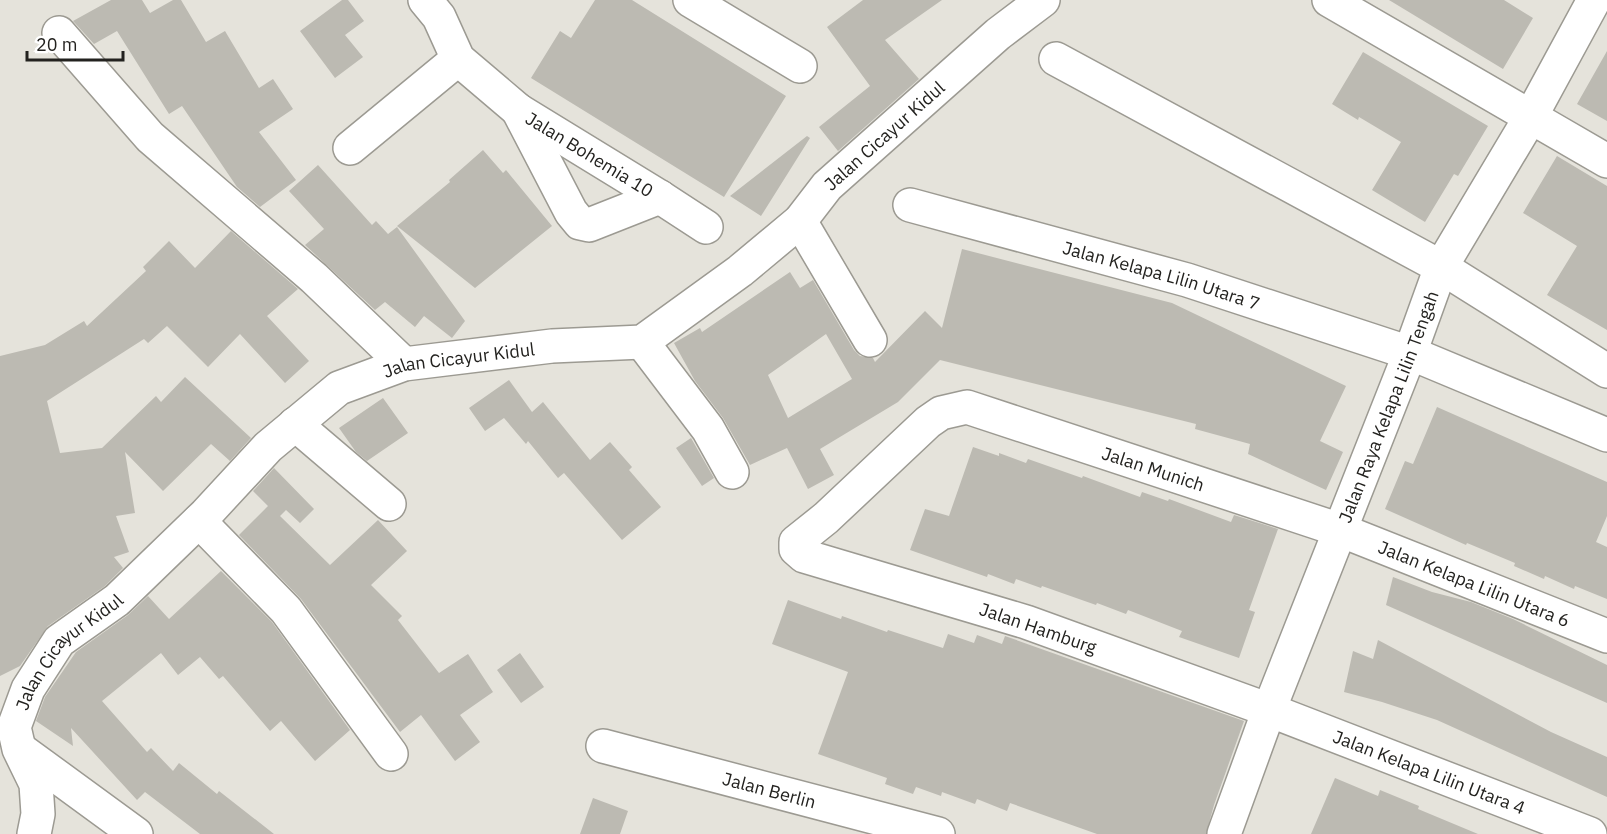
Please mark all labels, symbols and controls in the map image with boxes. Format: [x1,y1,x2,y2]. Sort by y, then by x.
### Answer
scale bar [27,24,123,62]
text: 20 m [36,33,78,56]
street label: Jalan Cicayur Kidul [819,76,949,195]
street label: Jalan Bohemia 10 [522,106,658,202]
street label: Jalan Kelapa Lilin Utara 7 [1060,235,1263,315]
street label: Jalan Raya Kelapa Lilin Tengah [1333,287,1443,526]
street label: Jalan Cicayur Kidul [379,337,536,382]
street label: Jalan Munich [1099,441,1208,496]
street label: Jalan Kelapa Lilin Utara 6 [1375,535,1573,632]
street label: Jalan Cicayur Kidul [10,589,128,713]
street label: Jalan Hamburg [976,597,1100,659]
street label: Jalan Kelapa Lilin Utara 4 [1330,725,1529,819]
street label: Jalan Berlin [720,766,819,813]

